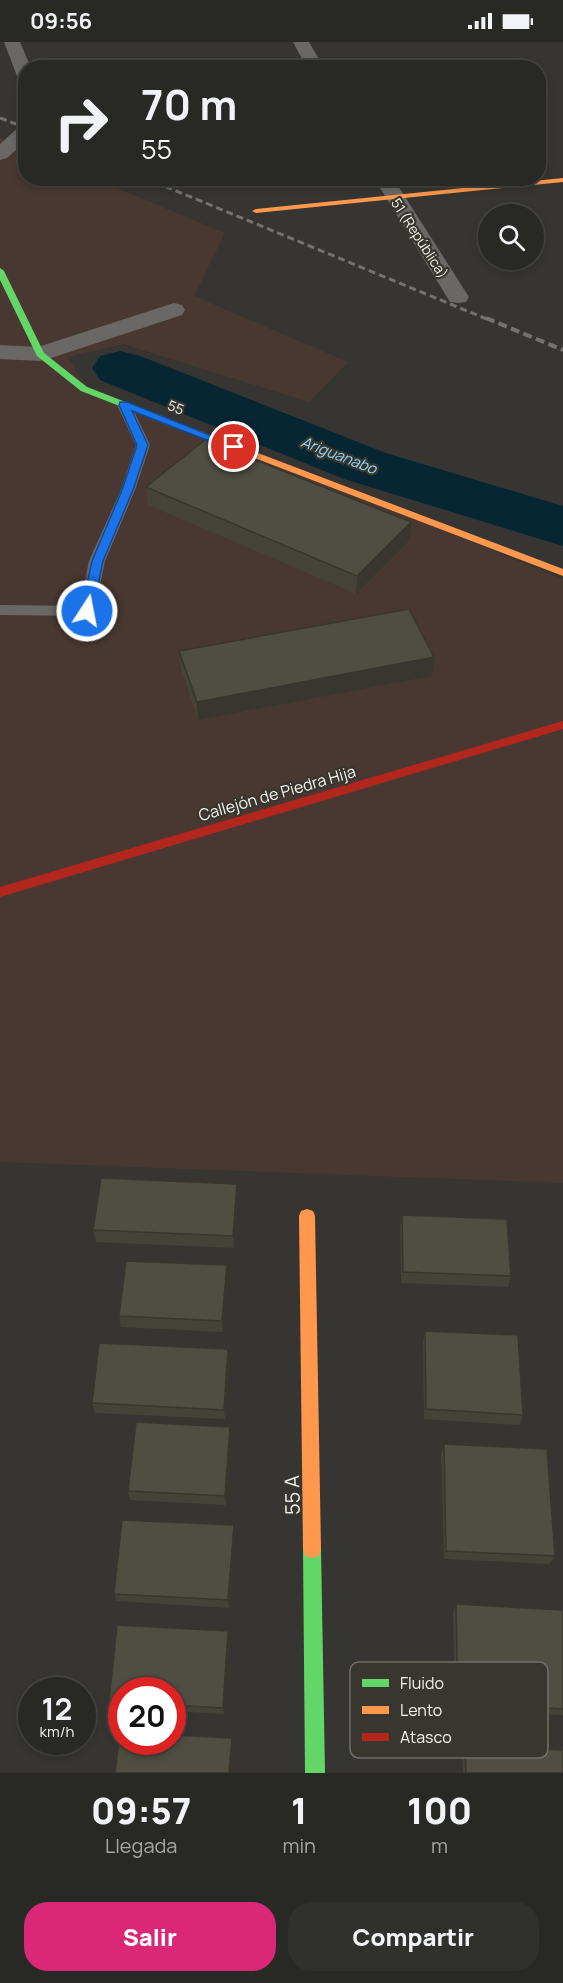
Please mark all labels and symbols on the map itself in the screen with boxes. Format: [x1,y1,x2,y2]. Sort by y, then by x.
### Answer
street label: 51 (República) [387,194,453,282]
street label: 55 [165,395,187,419]
pin [208,421,259,472]
water label: Ariguanabo [298,431,381,479]
position arrow [55,579,119,643]
street label: Callejón de Piedra Hija [196,760,358,826]
street label: 55 A [278,1475,306,1515]
legend [350,1662,548,1758]
text: Fluido [400,1672,444,1694]
speed limit sign: 20 [108,1677,186,1755]
text: Lento [400,1699,442,1721]
text: Atasco [400,1726,452,1748]

